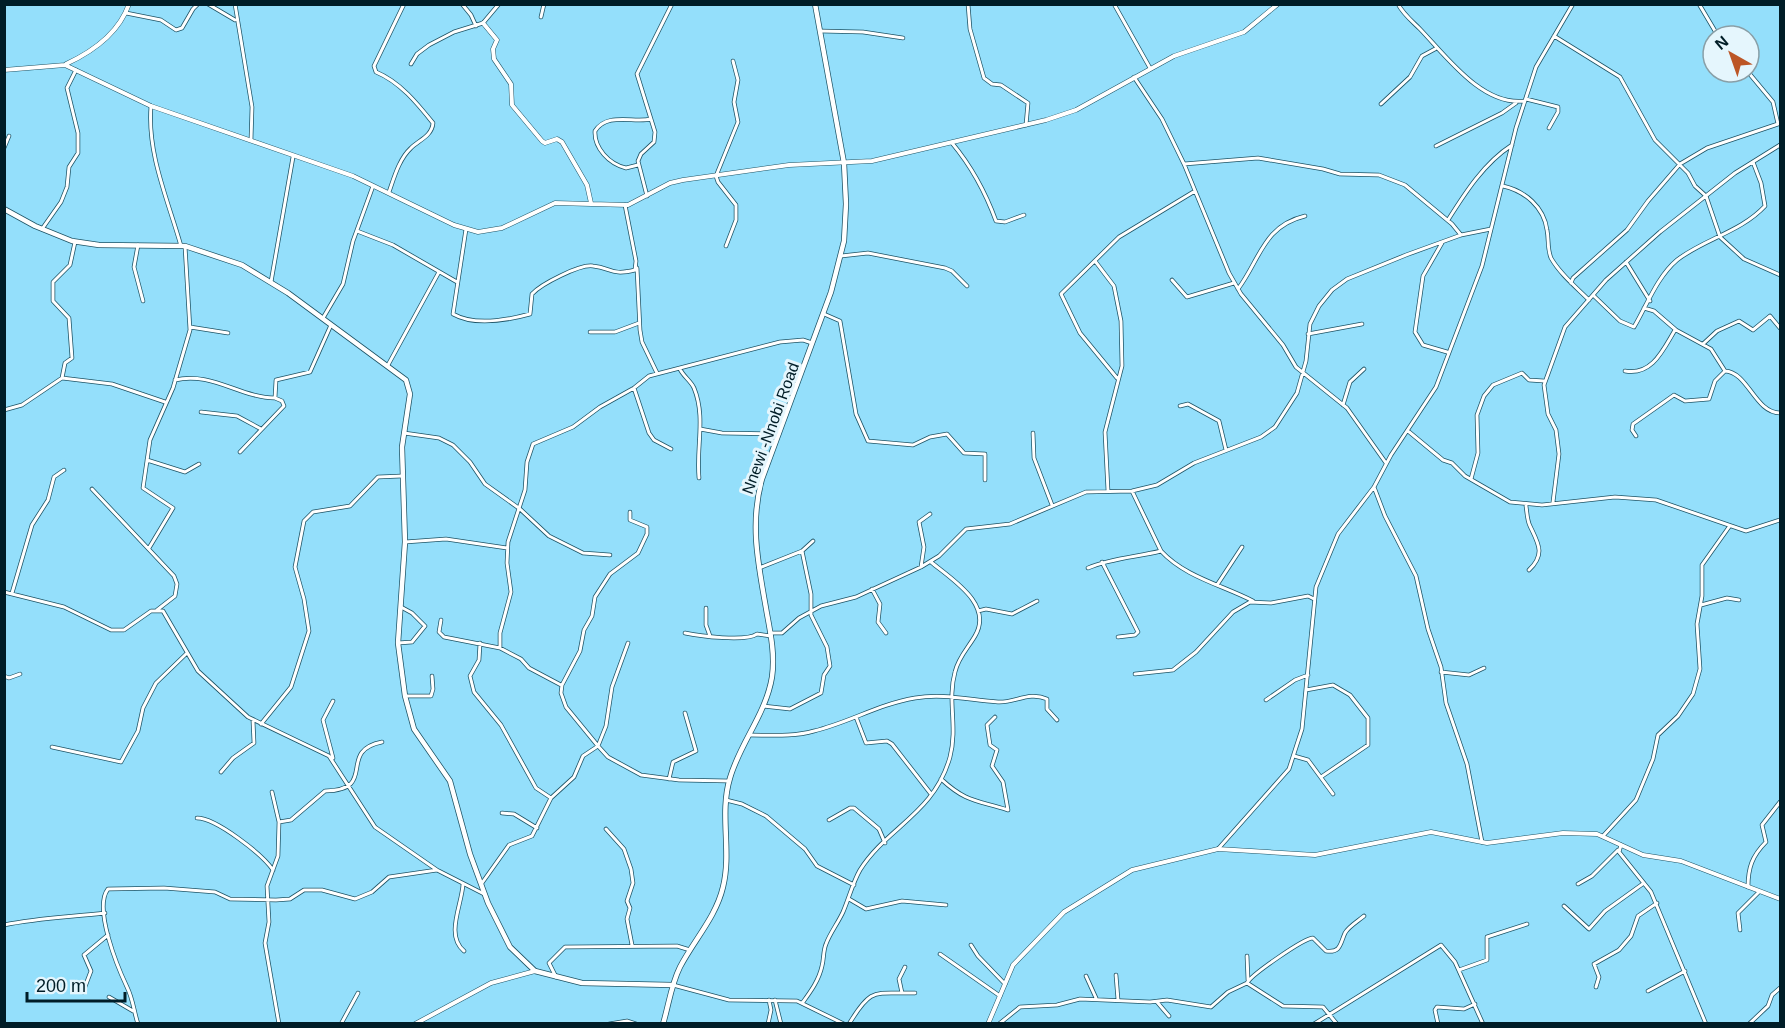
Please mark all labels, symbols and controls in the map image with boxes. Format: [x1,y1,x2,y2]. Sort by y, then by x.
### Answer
north arrow [1701,24,1761,84]
text: N [1712,33,1732,53]
street label: Nnewi -Nnobi Road [739,360,802,496]
scale bar [27,965,124,1003]
text: 200 m [36,976,86,996]

